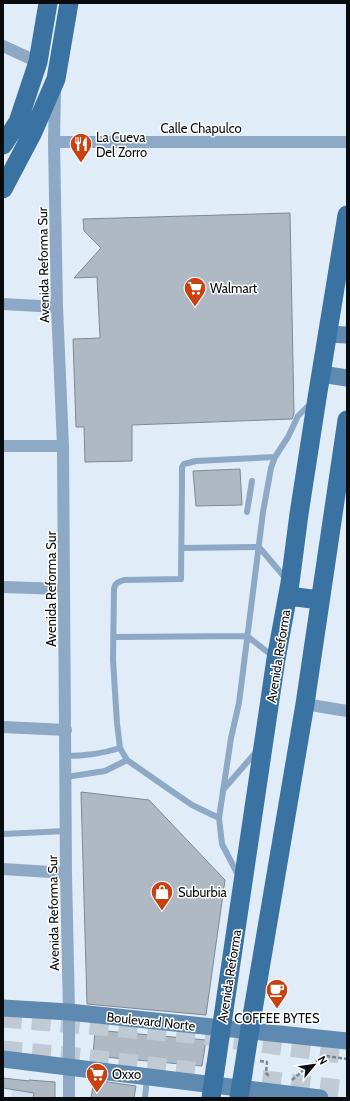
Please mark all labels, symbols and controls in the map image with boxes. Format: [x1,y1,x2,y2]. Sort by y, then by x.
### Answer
street label: Calle Chapulco [160,120,242,136]
place label: La Cueva Del Zorro [96,129,147,160]
restaurant icon: La Cueva Del Zorro [68,131,94,164]
street label: Avenida Reforma Sur [34,206,52,323]
supermarket icon: Walmart [182,275,208,308]
place label: Walmart [210,280,258,296]
street label: Avenida Reforma Sur [43,530,59,647]
street label: Avenida Reforma [263,607,293,704]
street label: Avenida Reforma Sur [44,854,62,971]
shop icon: Suburbia [149,879,175,912]
place label: Suburbia [178,884,227,900]
street label: Avenida Reforma [214,927,244,1024]
cafe icon: COFFEE BYTES [264,977,290,1010]
street label: Boulevard Norte [106,1008,197,1034]
place label: COFFEE BYTES [234,1010,320,1026]
north arrow [294,1045,334,1085]
text: N [315,1053,331,1067]
supermarket icon: Oxxo [84,1061,110,1094]
place label: Oxxo [112,1066,141,1082]

